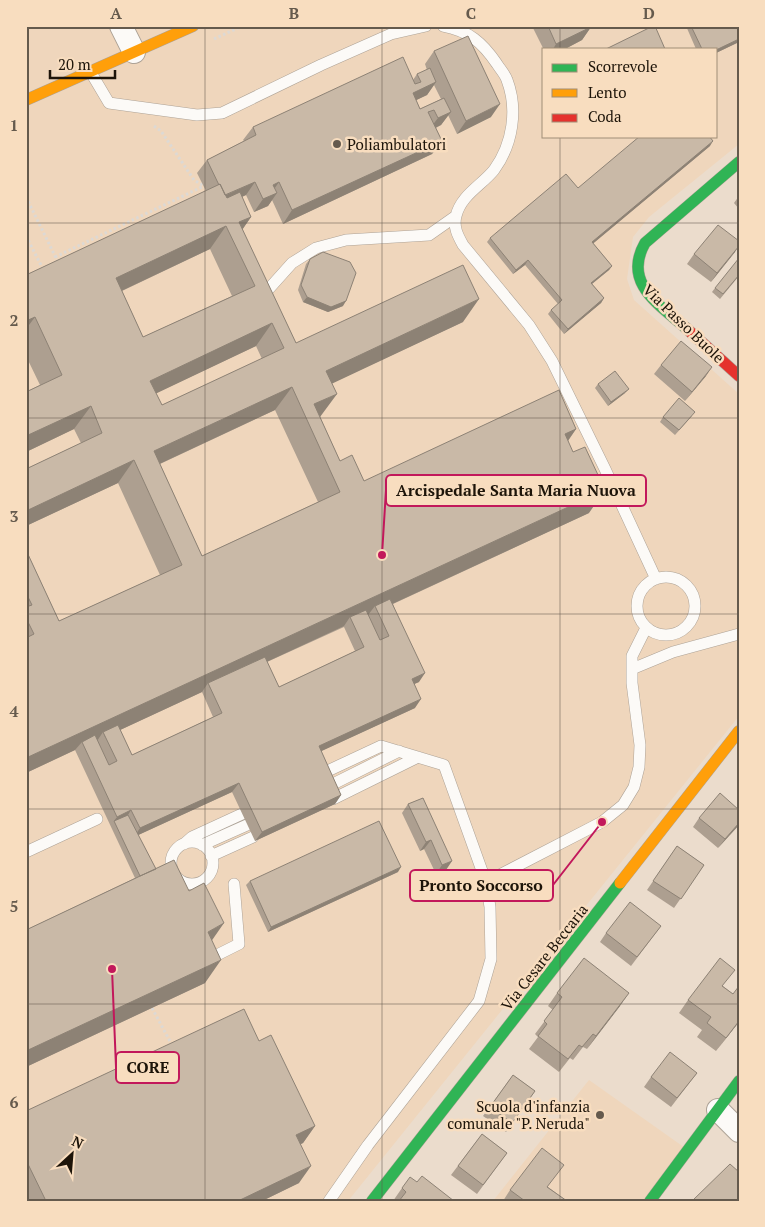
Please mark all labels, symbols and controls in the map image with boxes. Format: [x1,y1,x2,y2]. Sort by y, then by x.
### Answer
text: A [110,2,122,24]
text: B [289,2,299,24]
text: C [466,2,476,24]
text: D [643,2,655,24]
scale bar [50,48,115,80]
legend [542,48,718,138]
text: 20 m [58,54,91,74]
text: Scorrevole [588,56,658,76]
text: Lento [588,82,627,102]
text: Coda [588,106,622,126]
text: 1 [9,114,19,136]
place label: Poliambulatori [347,134,446,154]
marker: Poliambulatori [331,138,343,150]
street label: Via Passo Buole [639,279,729,367]
text: 2 [9,309,19,331]
callout: Arcispedale Santa Maria Nuova [386,475,646,506]
text: Arcispedale Santa Maria Nuova [396,479,636,501]
text: 3 [9,505,19,527]
text: 4 [9,700,19,722]
callout: Pronto Soccorso [410,870,553,901]
text: Pronto Soccorso [419,874,543,896]
text: 5 [9,895,19,917]
street label: Via Cesare Beccaria [496,899,592,1014]
callout: CORE [116,1052,179,1083]
text: CORE [127,1056,169,1078]
text: 6 [9,1091,19,1113]
place label: Scuola d'infanzia comunale "P. Neruda" [447,1096,590,1133]
marker: Scuola d'infanzia comunale "P. Neruda" [594,1109,606,1121]
north arrow [48,1130,98,1180]
text: N [69,1131,87,1153]

